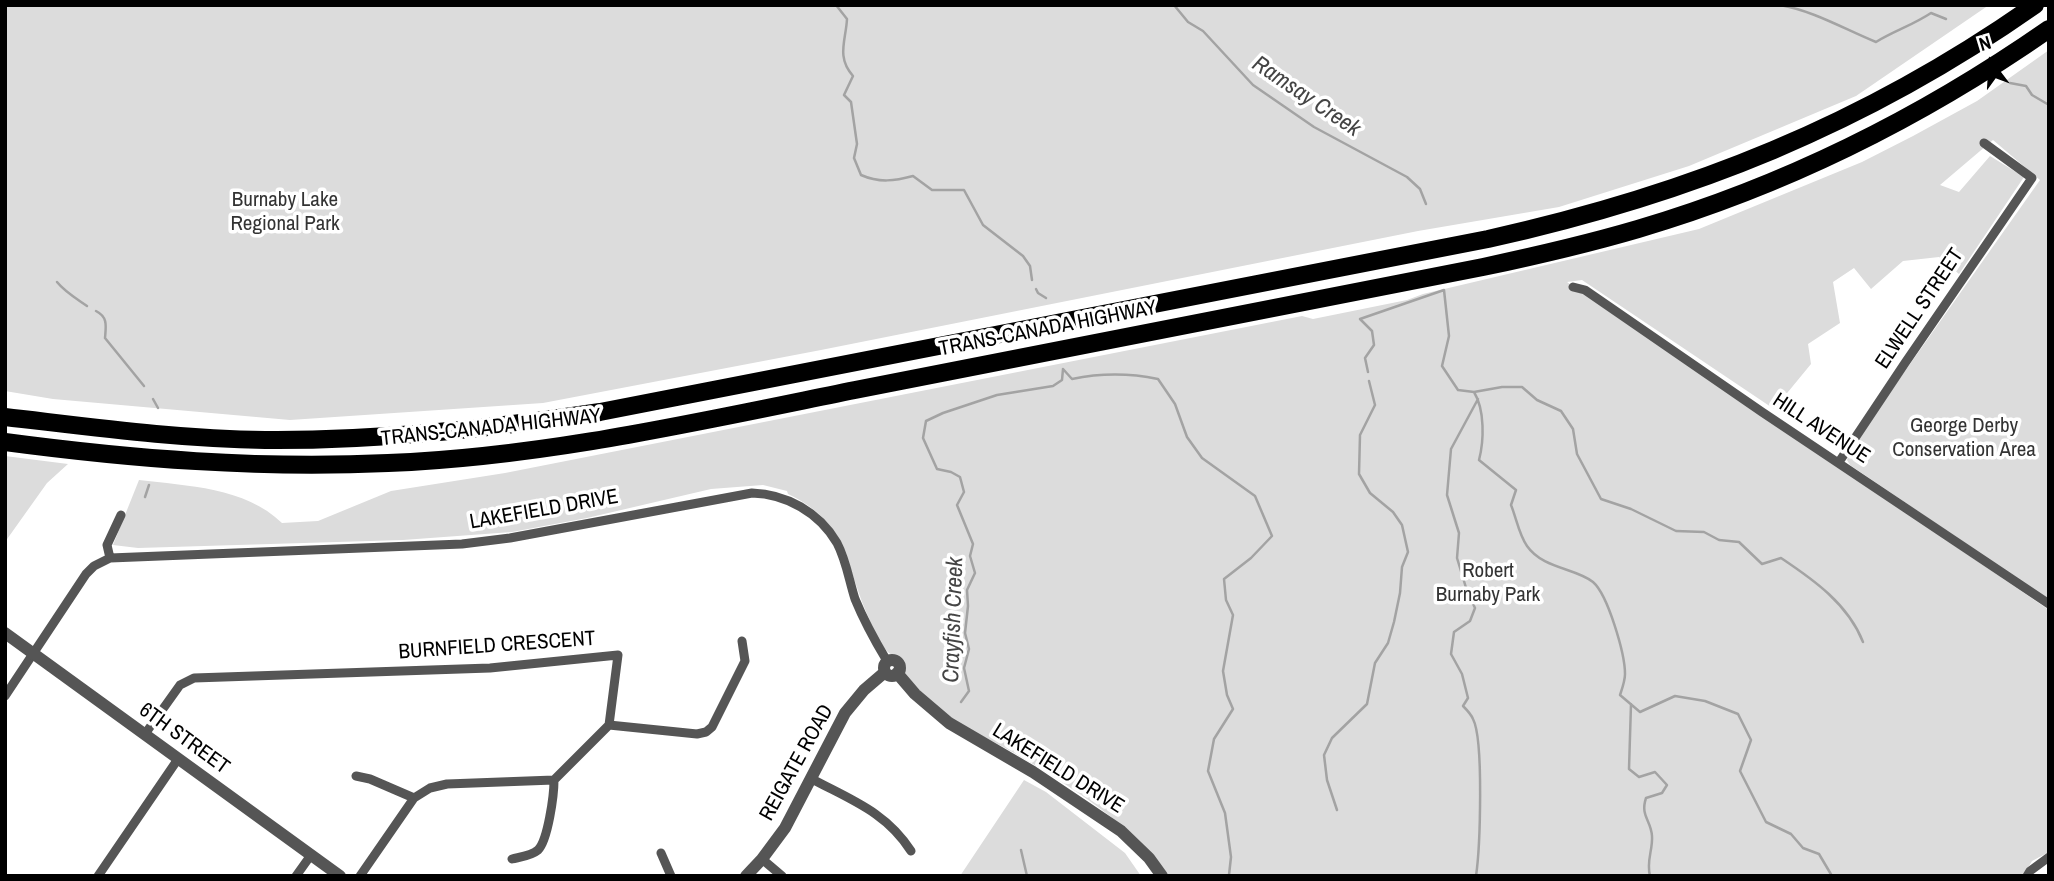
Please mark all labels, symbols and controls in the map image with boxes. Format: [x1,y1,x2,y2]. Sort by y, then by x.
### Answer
north arrow [1956,28,2026,98]
text: N [1976,29,1994,57]
water label: Ramsay Creek [1247,51,1365,143]
park label: Burnaby Lake Regional Park [230,187,340,237]
street label: ELWELL STREET [1871,244,1969,374]
street label: TRANS-CANADA HIGHWAY [937,296,1159,362]
street label: HILL AVENUE [1768,388,1874,470]
street label: TRANS-CANADA HIGHWAY [380,404,602,452]
park label: George Derby Conservation Area [1892,413,2036,463]
street label: LAKEFIELD DRIVE [468,485,620,535]
water label: Crayfish Creek [938,557,970,683]
park label: Robert Burnaby Park [1436,558,1540,608]
street label: BURNFIELD CRESCENT [398,627,596,665]
street label: 6TH STREET [134,698,234,780]
street label: REIGATE ROAD [755,701,839,825]
street label: LAKEFIELD DRIVE [988,719,1128,819]

